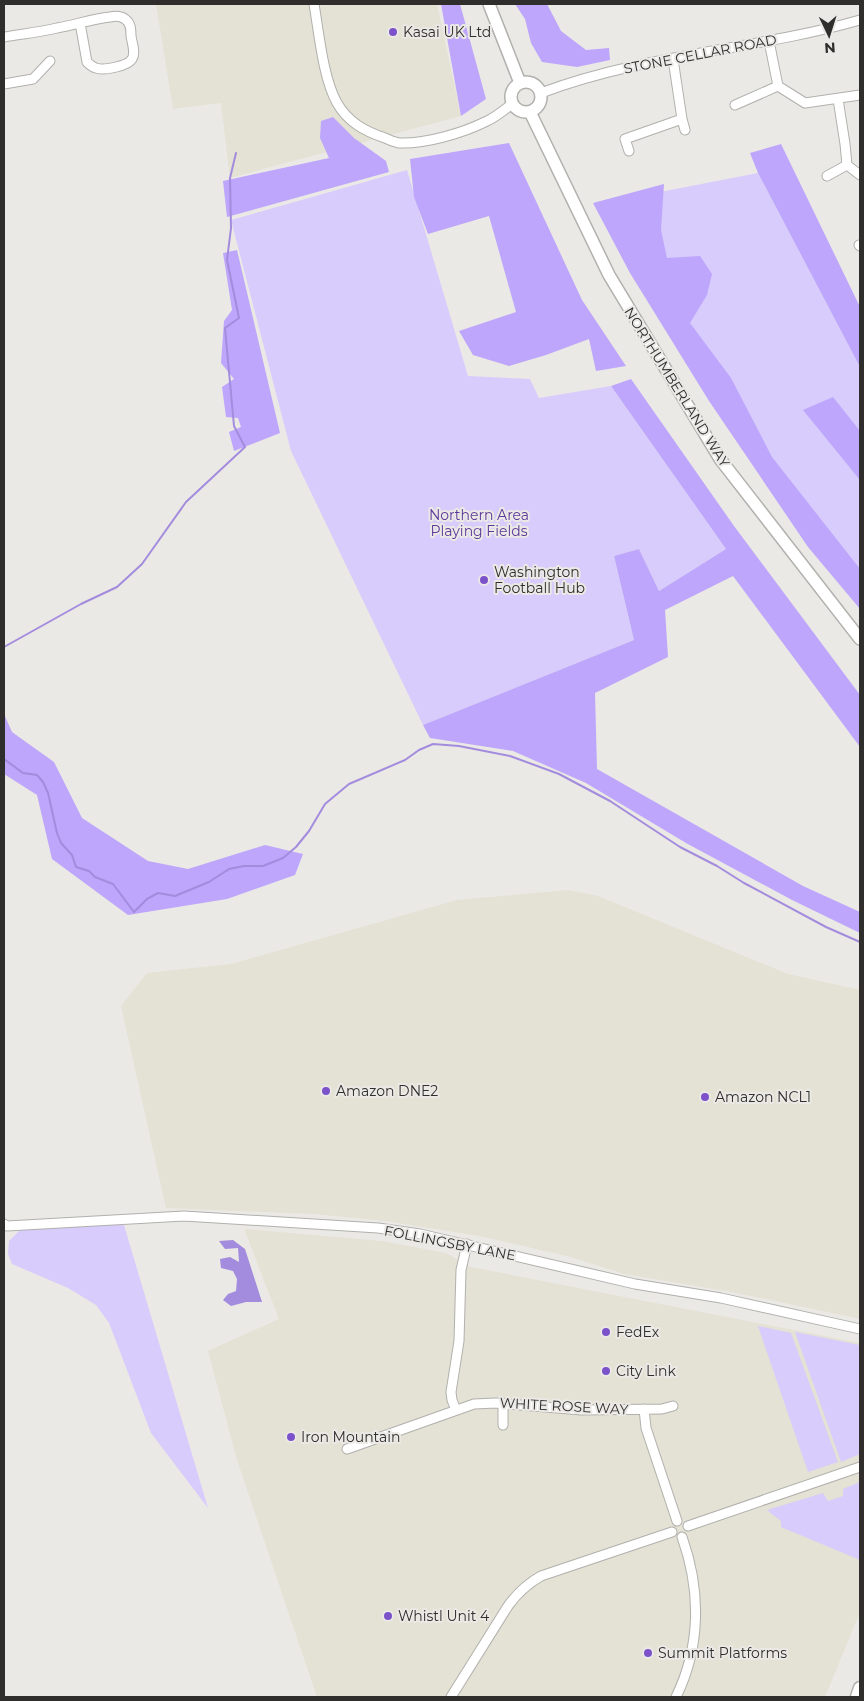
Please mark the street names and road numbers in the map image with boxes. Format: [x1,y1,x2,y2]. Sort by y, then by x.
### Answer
street label: STONE CELLAR ROAD [622,30,778,78]
street label: NORTHUMBERLAND WAY [620,304,734,470]
street label: FOLLINGSBY LANE [383,1221,517,1265]
street label: WHITE ROSE WAY [499,1394,629,1418]

